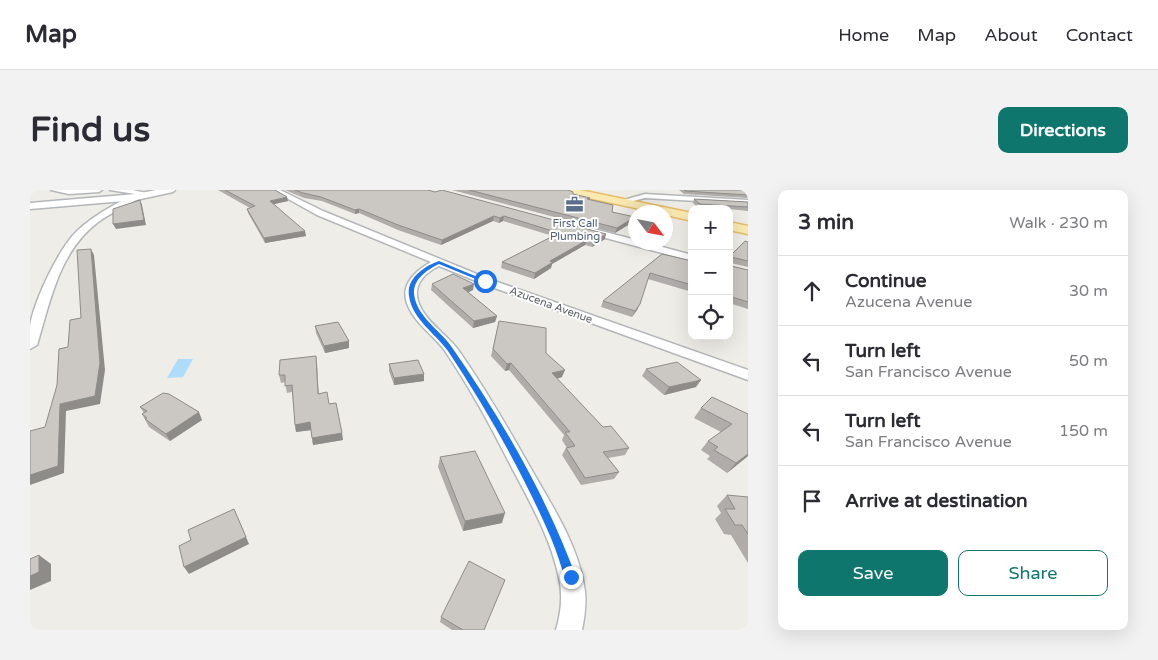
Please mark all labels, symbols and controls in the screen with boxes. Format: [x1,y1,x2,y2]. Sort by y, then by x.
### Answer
text: Map [25,20,77,49]
text: Home [838,24,889,46]
text: Map [917,24,956,46]
text: About [984,24,1038,46]
text: Contact [1066,24,1133,46]
button: Directions [998,107,1128,153]
text: Find us [30,109,150,151]
office icon: First Call Plumbing [565,195,585,215]
north arrow [628,205,673,250]
map controls [688,205,733,340]
button: + [688,205,733,250]
text: 3 min [798,210,854,235]
text: Walk · 230 m [1009,213,1108,233]
place label: First Call Plumbing [550,217,600,243]
button: − [688,250,733,295]
route start [474,270,497,293]
text: Continue [845,270,927,292]
icon: ahead [798,277,826,305]
text: 30 m [1069,281,1108,301]
street label: Azucena Avenue [508,284,594,326]
text: Azucena Avenue [845,292,972,312]
button: locate [688,295,733,340]
text: Turn left [845,340,921,362]
icon: left [798,347,826,375]
text: 50 m [1069,351,1108,371]
text: San Francisco Avenue [845,362,1012,382]
text: Turn left [845,410,921,432]
icon: left [798,417,826,445]
text: 150 m [1059,421,1108,441]
text: San Francisco Avenue [845,432,1012,452]
icon: arrive [798,487,826,515]
text: Arrive at destination [845,490,1028,512]
button: Save [798,550,948,596]
button: Share [958,550,1108,596]
route end [560,566,583,589]

